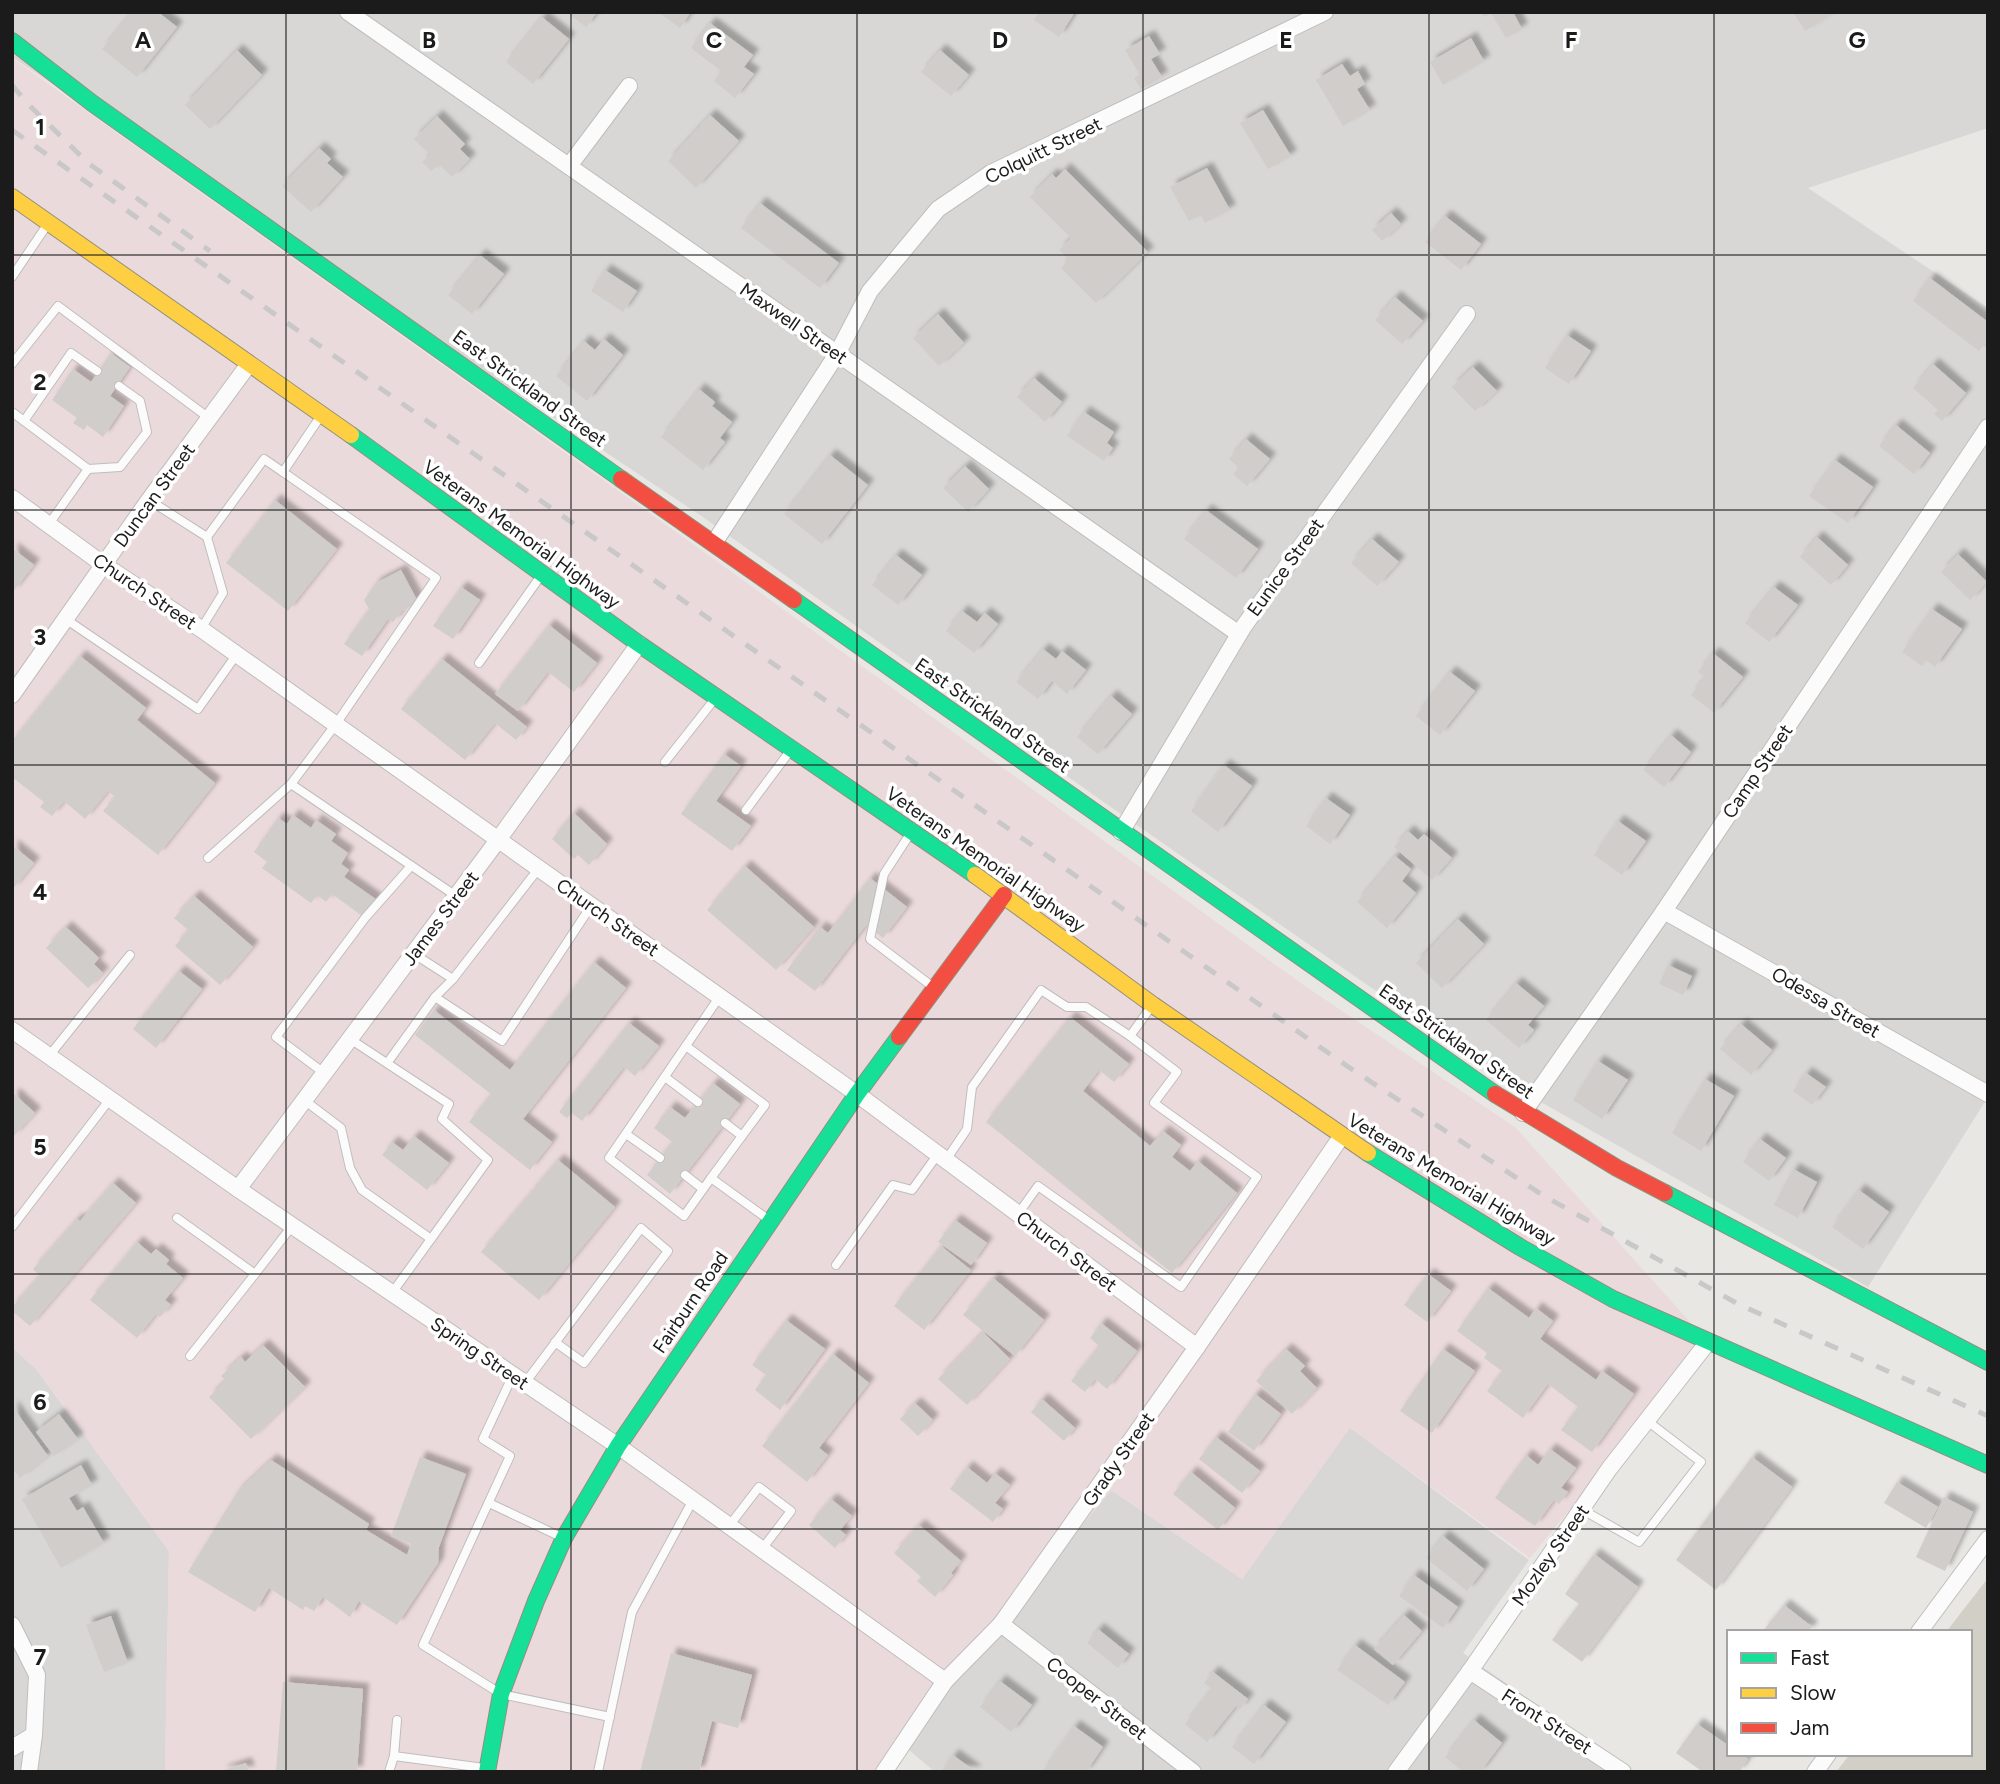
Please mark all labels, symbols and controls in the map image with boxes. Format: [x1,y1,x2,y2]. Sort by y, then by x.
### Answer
text: A [135,26,152,54]
text: B [422,26,436,54]
text: C [706,26,723,54]
text: D [992,26,1008,54]
text: E [1279,26,1293,54]
text: F [1565,26,1578,54]
text: G [1848,26,1866,54]
street label: Colquitt Street [981,112,1105,189]
text: 1 [35,113,45,141]
street label: Maxwell Street [735,278,852,369]
street label: East Strickland Street [448,325,611,452]
text: 2 [33,368,47,396]
street label: Duncan Street [109,439,200,552]
street label: Veterans Memorial Highway [419,455,625,614]
street label: Eunice Street [1242,514,1329,621]
street label: Church Street [89,548,201,635]
text: 3 [34,623,46,651]
street label: East Strickland Street [911,653,1075,778]
street label: Camp Street [1717,720,1797,823]
street label: Veterans Memorial Highway [882,782,1090,937]
street label: James Street [397,866,484,970]
street label: Church Street [552,874,664,961]
text: 4 [33,878,47,906]
street label: Odessa Street [1767,962,1884,1043]
street label: East Strickland Street [1375,979,1539,1104]
street label: Veterans Memorial Highway [1344,1108,1560,1251]
text: 5 [33,1133,47,1161]
street label: Church Street [1012,1206,1122,1297]
street label: Fairburn Road [648,1247,733,1358]
street label: Spring Street [426,1312,533,1395]
text: 6 [33,1388,47,1416]
street label: Grady Street [1078,1408,1159,1511]
street label: Mozley Street [1507,1500,1594,1610]
legend [1727,1630,1972,1756]
text: 7 [34,1643,47,1671]
text: Fast [1790,1645,1830,1670]
street label: Cooper Street [1042,1652,1152,1745]
text: Slow [1790,1680,1836,1705]
street label: Front Street [1497,1684,1596,1759]
text: Jam [1790,1715,1829,1740]

